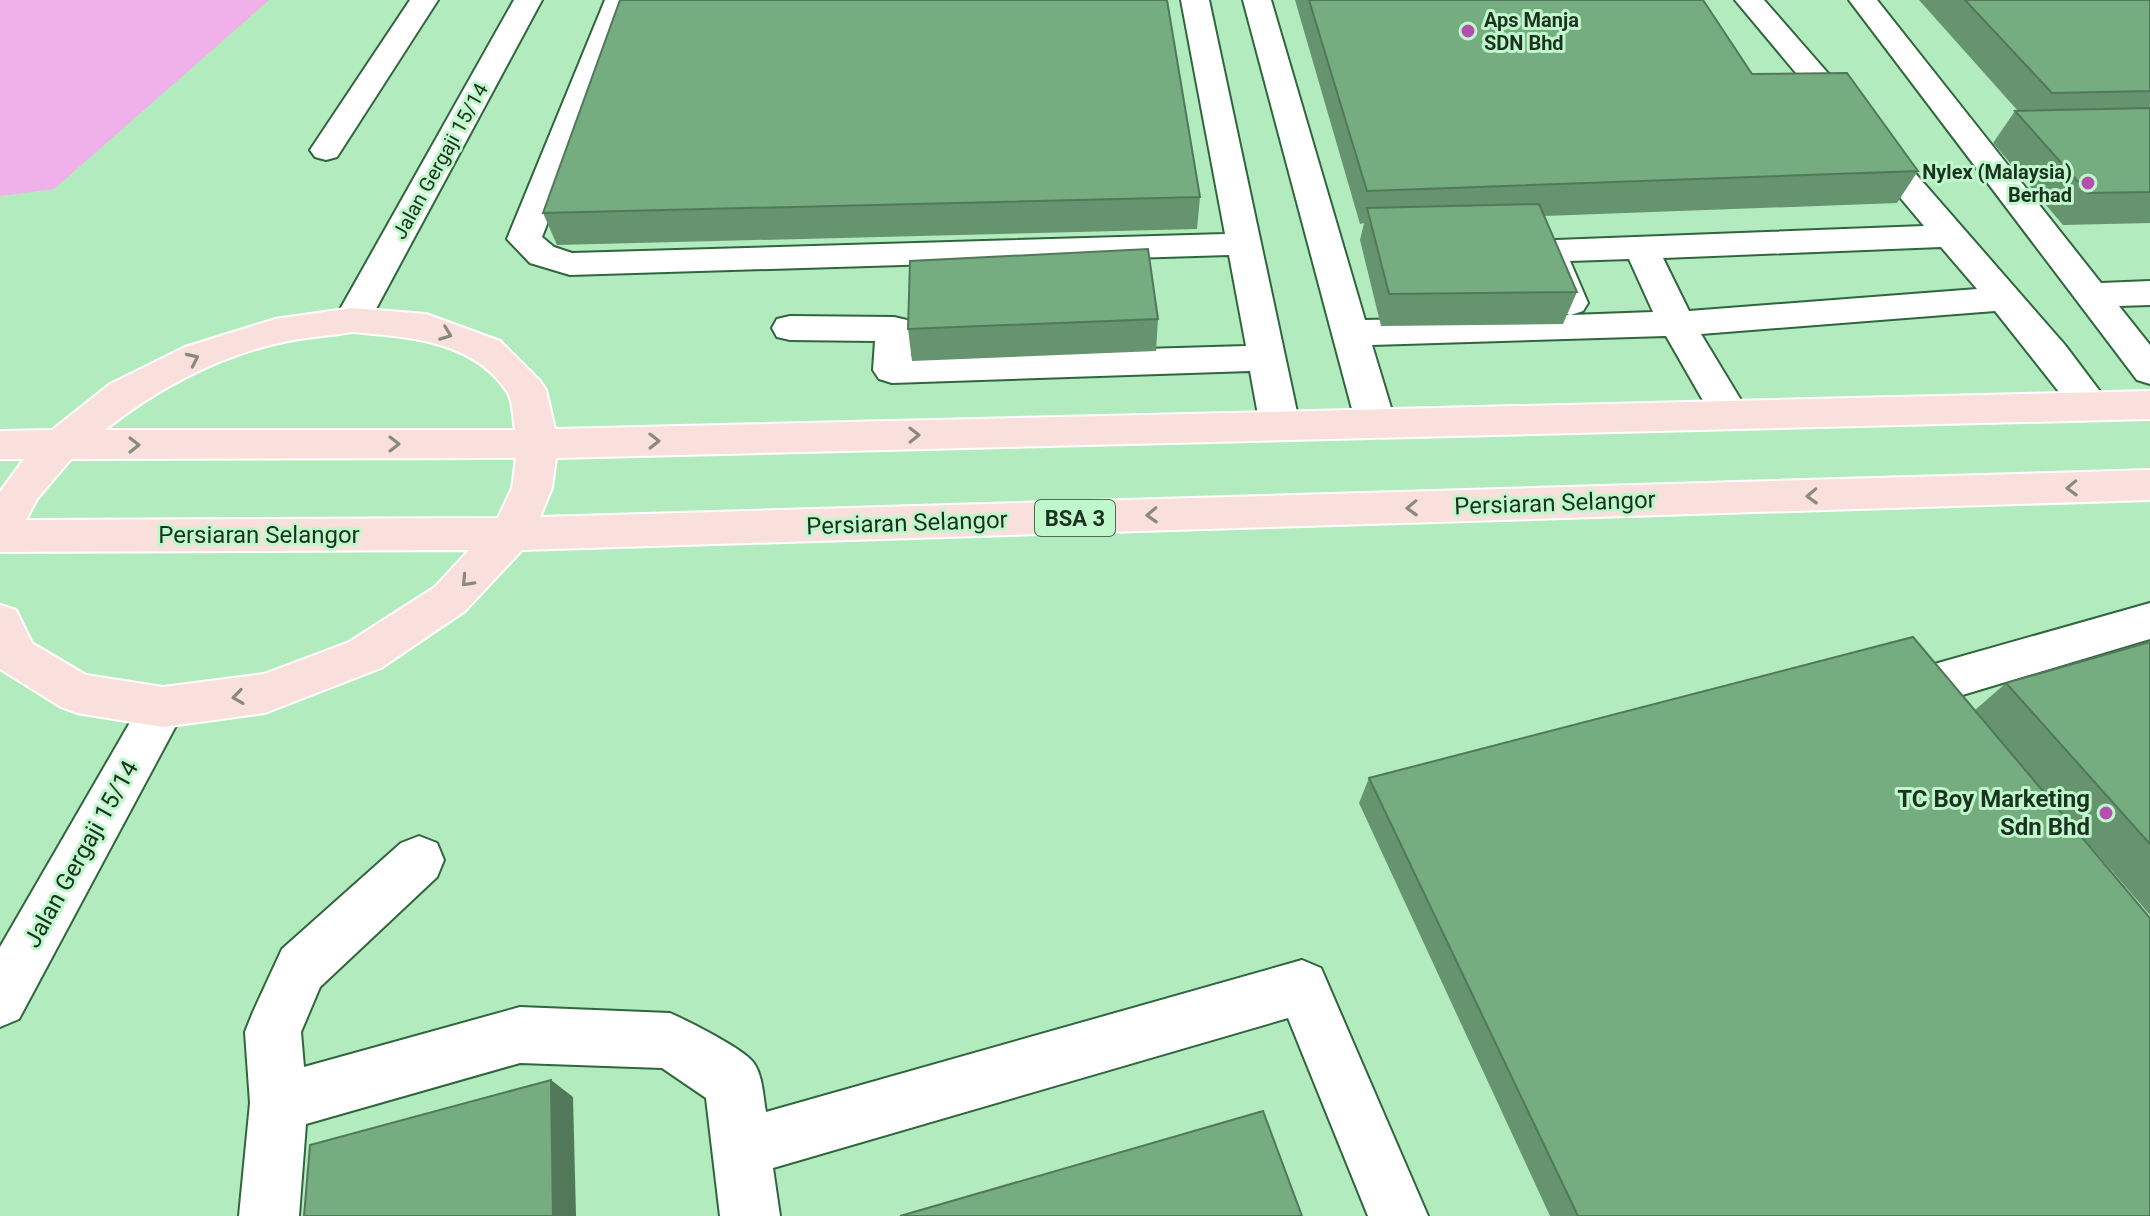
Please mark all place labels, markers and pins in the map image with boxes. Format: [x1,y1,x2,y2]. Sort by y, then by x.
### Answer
place label: Aps Manja SDN Bhd [1484,8,1579,55]
marker: Aps Manja SDN Bhd [1459,22,1477,40]
place label: Nylex (Malaysia) Berhad [1922,160,2072,207]
marker: Nylex (Malaysia) Berhad [2079,174,2097,192]
place label: TC Boy Marketing Sdn Bhd [1897,785,2090,841]
marker: TC Boy Marketing Sdn Bhd [2097,804,2115,822]

